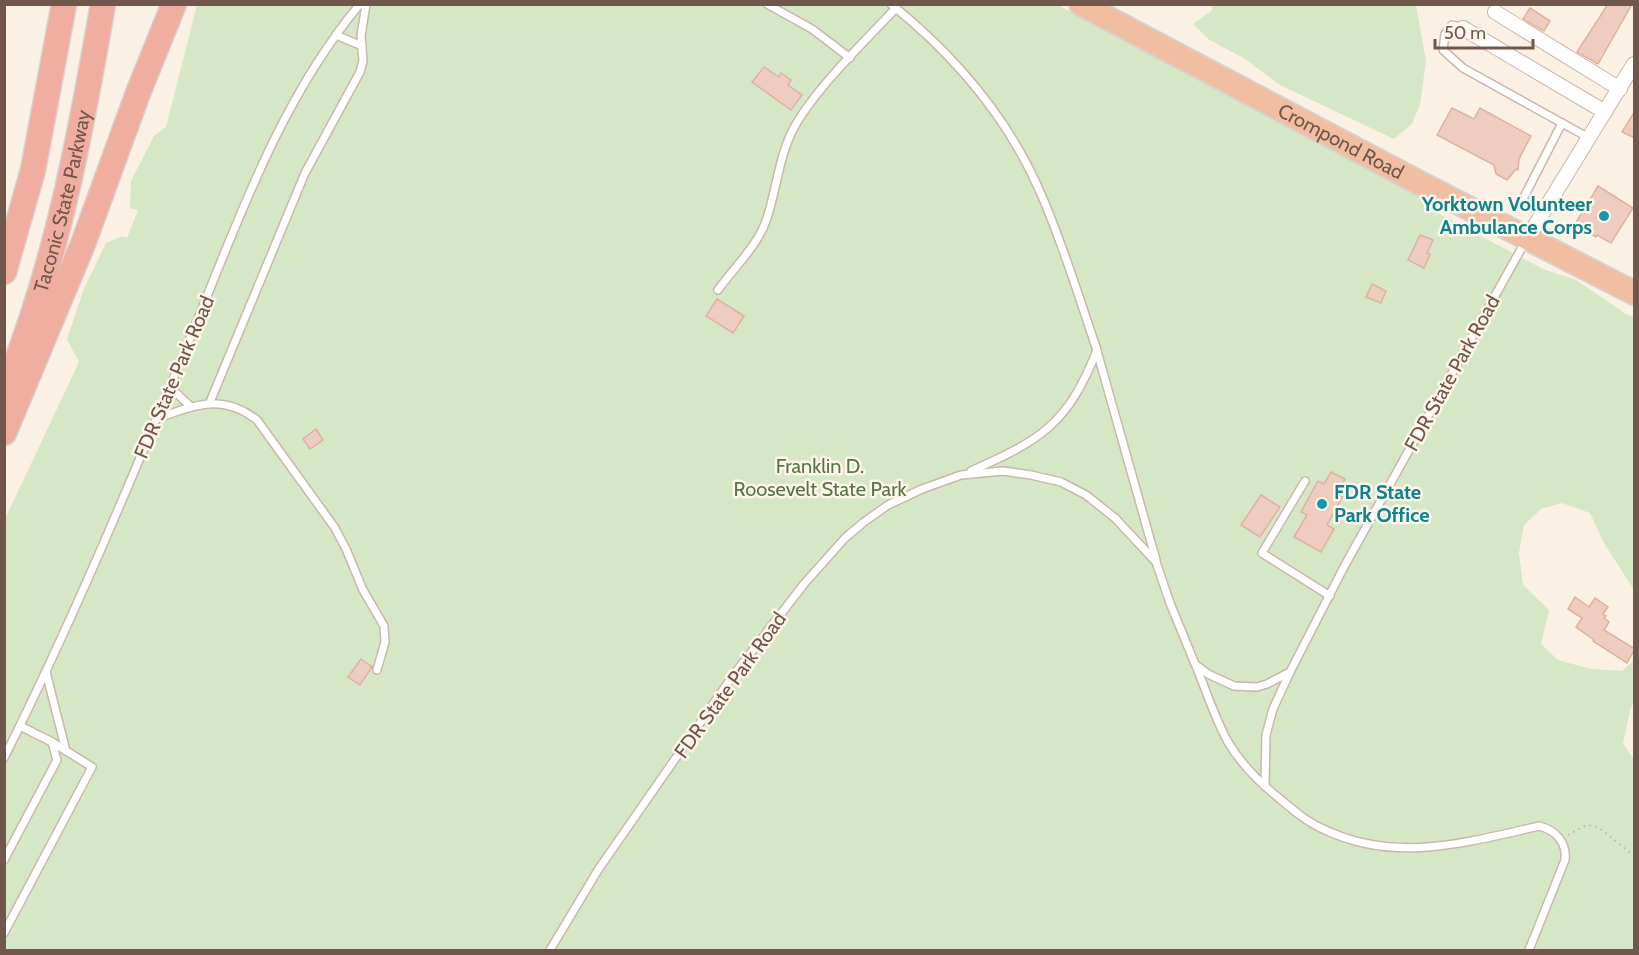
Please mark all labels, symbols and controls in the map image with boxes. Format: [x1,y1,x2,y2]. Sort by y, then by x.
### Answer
scale bar [1435,12,1532,50]
text: 50 m [1444,22,1486,44]
street label: Crompond Road [1274,98,1408,184]
street label: Taconic State Parkway [29,108,96,295]
place label: Yorktown Volunteer Ambulance Corps [1421,192,1592,239]
marker: Yorktown Volunteer Ambulance Corps [1597,209,1611,223]
street label: FDR State Park Road [1399,291,1505,455]
street label: FDR State Park Road [129,292,219,462]
park label: Franklin D. Roosevelt State Park [734,454,906,501]
place label: FDR State Park Office [1334,480,1429,527]
marker: FDR State Park Office [1315,497,1329,511]
street label: FDR State Park Road [669,607,791,763]

